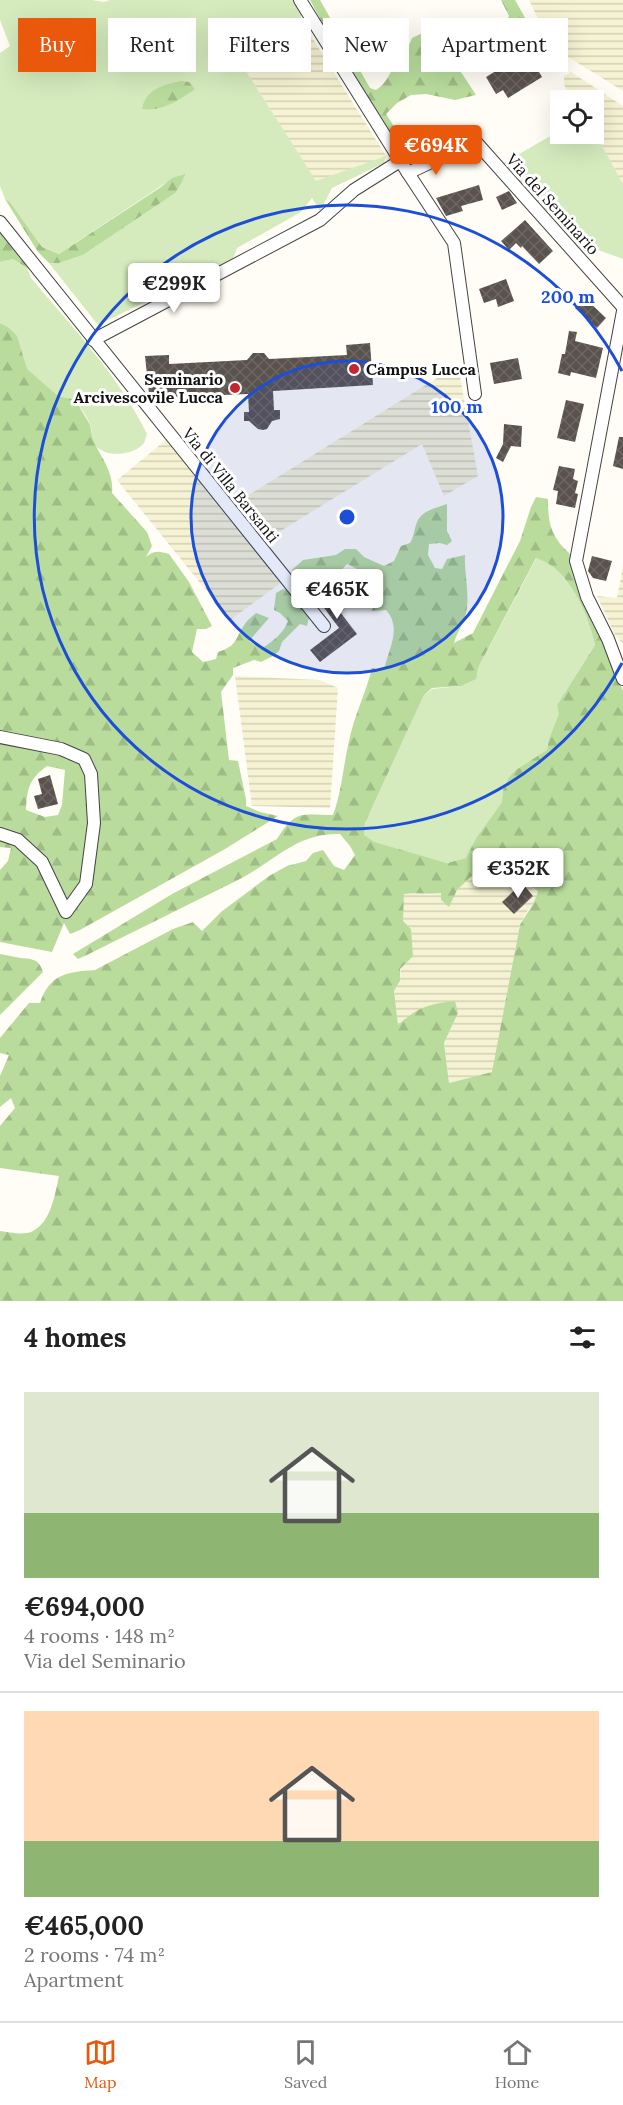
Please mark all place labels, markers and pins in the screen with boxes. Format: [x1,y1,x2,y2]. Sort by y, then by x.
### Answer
pin: €694K [394,125,478,176]
pin: €299K [132,263,216,314]
place label: Campus Lucca [366,359,477,379]
marker: Campus Lucca [347,362,361,376]
place label: Seminario Arcivescovile Lucca [73,369,224,407]
marker: Seminario Arcivescovile Lucca [228,381,242,395]
centre of rings [337,507,357,527]
pin: €465K [295,569,379,620]
pin: €352K [476,848,560,899]

